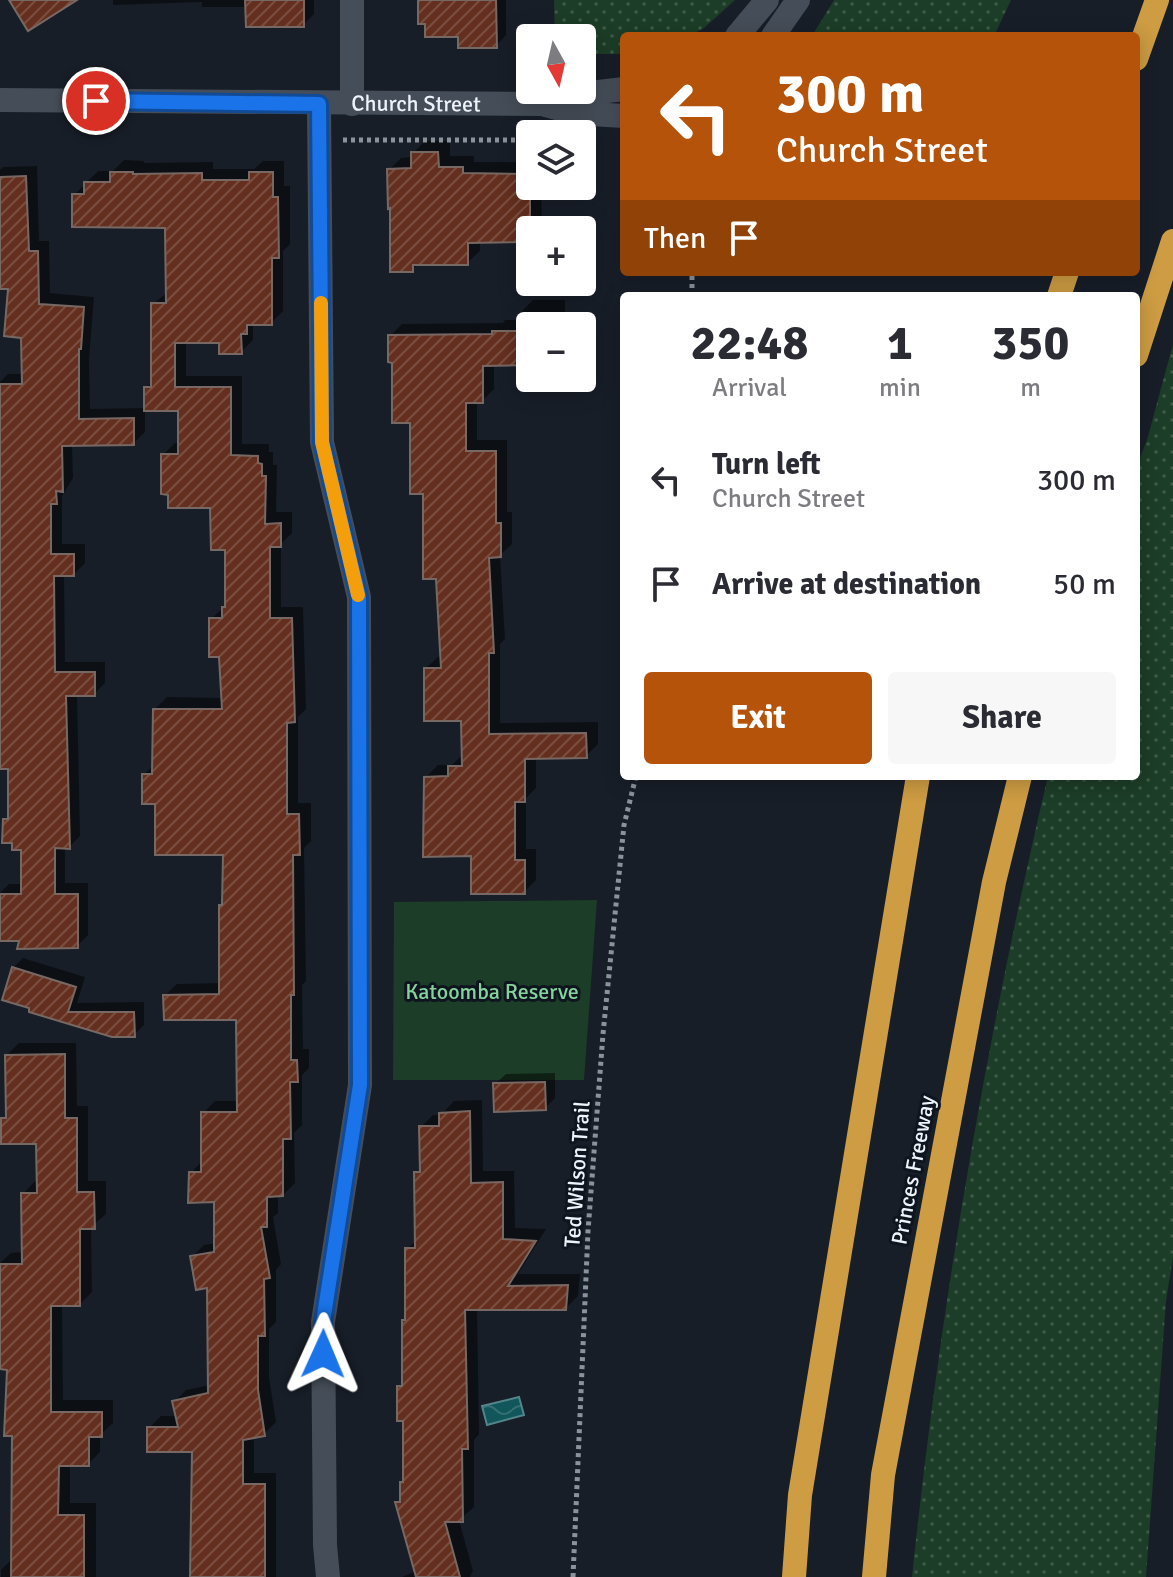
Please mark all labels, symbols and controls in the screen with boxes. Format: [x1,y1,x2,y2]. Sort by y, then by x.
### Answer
north arrow [516,24,596,104]
map controls [516,24,596,392]
text: 300 m [776,59,924,128]
icon: left [644,64,748,168]
pin [62,67,130,135]
icon: arrive [74,79,118,123]
street label: Church Street [351,89,481,117]
button: layers [516,120,596,200]
text: Church Street [776,128,988,173]
button: + [516,216,596,296]
icon: arrive [722,216,766,260]
text: Then [644,220,706,257]
button: − [516,312,596,392]
text: 22:48 [691,314,808,373]
text: 1 [887,314,913,373]
text: 350 [992,314,1069,373]
text: Arrival [712,372,787,404]
text: min [879,372,921,404]
text: m [1020,372,1041,404]
text: Turn left [712,446,821,483]
icon: left [644,458,688,502]
text: 300 m [1037,462,1116,499]
text: Church Street [712,483,865,515]
icon: arrive [644,562,688,606]
text: Arrive at destination [712,566,981,603]
text: 50 m [1053,566,1116,603]
button: Exit [644,672,872,764]
button: Share [888,672,1116,764]
park label: Katoomba Reserve [405,978,579,1005]
street label: Princes Freeway [885,1092,941,1247]
street label: Ted Wilson Trail [558,1100,596,1248]
position arrow [281,1312,365,1396]

